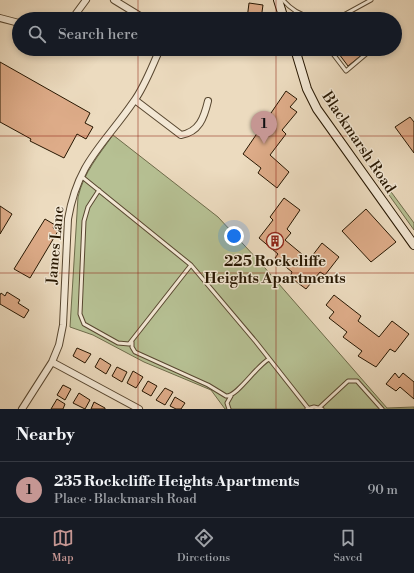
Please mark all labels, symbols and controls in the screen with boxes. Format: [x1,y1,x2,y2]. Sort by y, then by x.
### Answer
search box [12,12,402,56]
icon: search [26,23,48,45]
text: Search here [58,25,138,44]
street label: Blackmarsh Road [317,87,400,197]
pin: 1 [251,111,277,144]
street label: James Lane [43,205,68,286]
your location [224,226,244,246]
building icon: 225 Rockcliffe Heights Apartments [265,231,285,251]
place label: 225 Rockcliffe Heights Apartments [204,252,346,288]
text: Nearby [16,424,75,446]
text: 235 Rockcliffe Heights Apartments [54,472,300,491]
text: 1 [26,482,32,498]
text: 90 m [367,482,398,498]
text: Place · Blackmarsh Road [54,491,197,507]
tab: Map [52,527,74,565]
tab: Directions [177,527,230,565]
tab: Saved [333,527,362,565]

